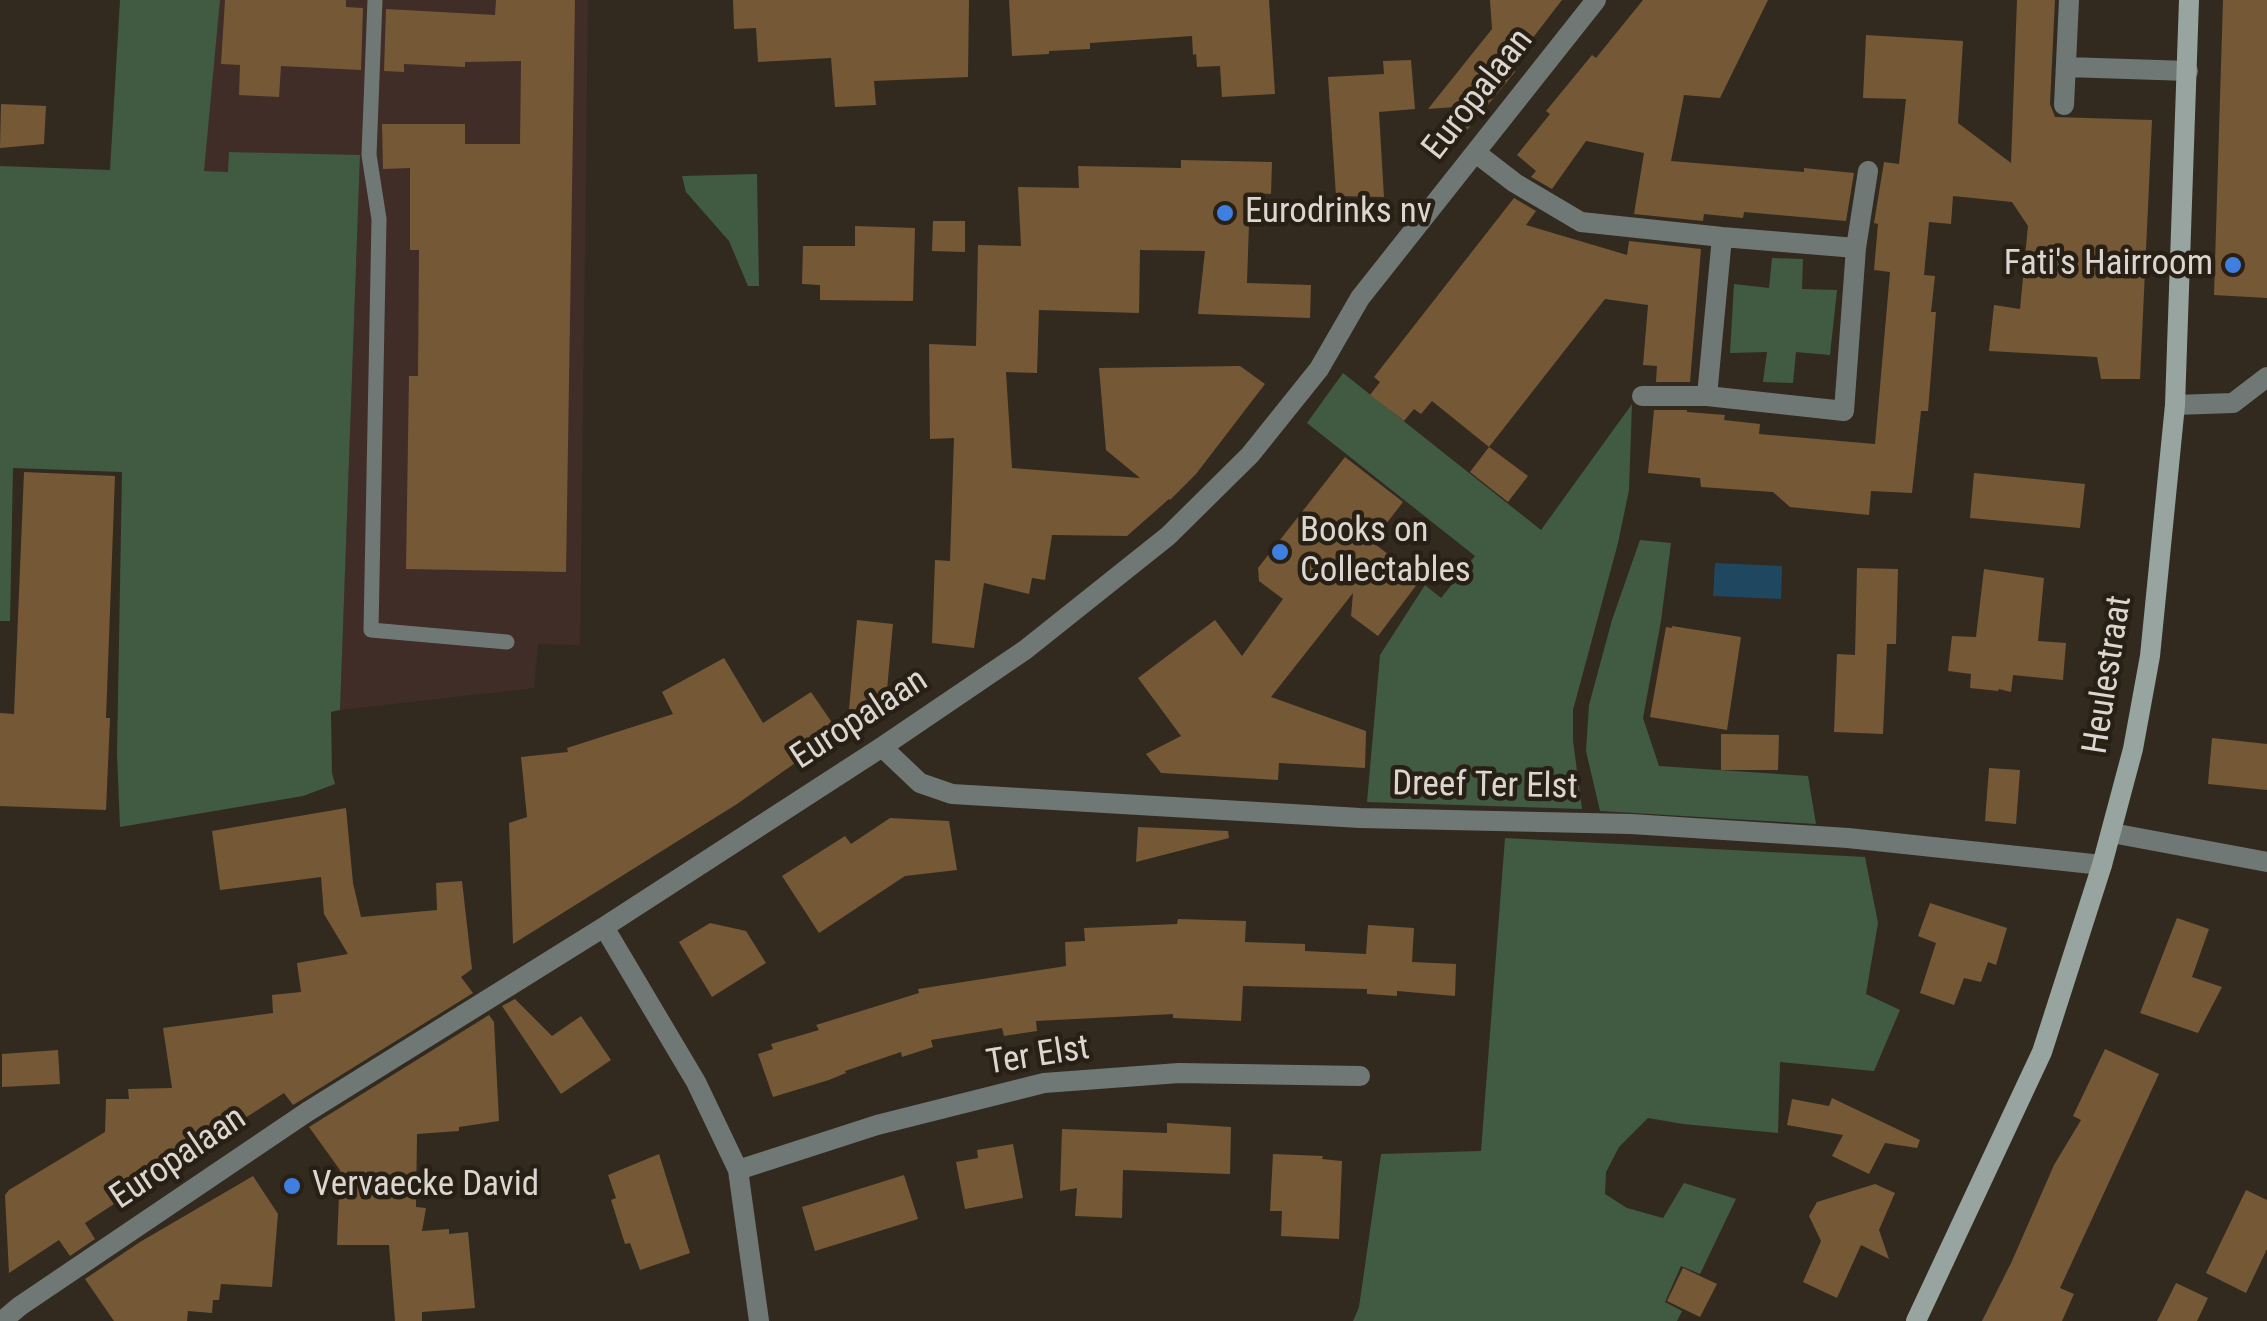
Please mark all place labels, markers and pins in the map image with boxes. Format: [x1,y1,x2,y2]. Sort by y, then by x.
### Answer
place label: Eurodrinks nv [1245,192,1432,234]
marker: Eurodrinks nv [1214,202,1236,224]
place label: Fati's Hairroom [2004,244,2213,286]
marker: Fati's Hairroom [2222,254,2244,276]
place label: Books on Collectables [1300,511,1471,593]
marker: Books on Collectables [1269,541,1291,563]
place label: Vervaecke David [312,1165,539,1207]
marker: Vervaecke David [281,1175,303,1197]

